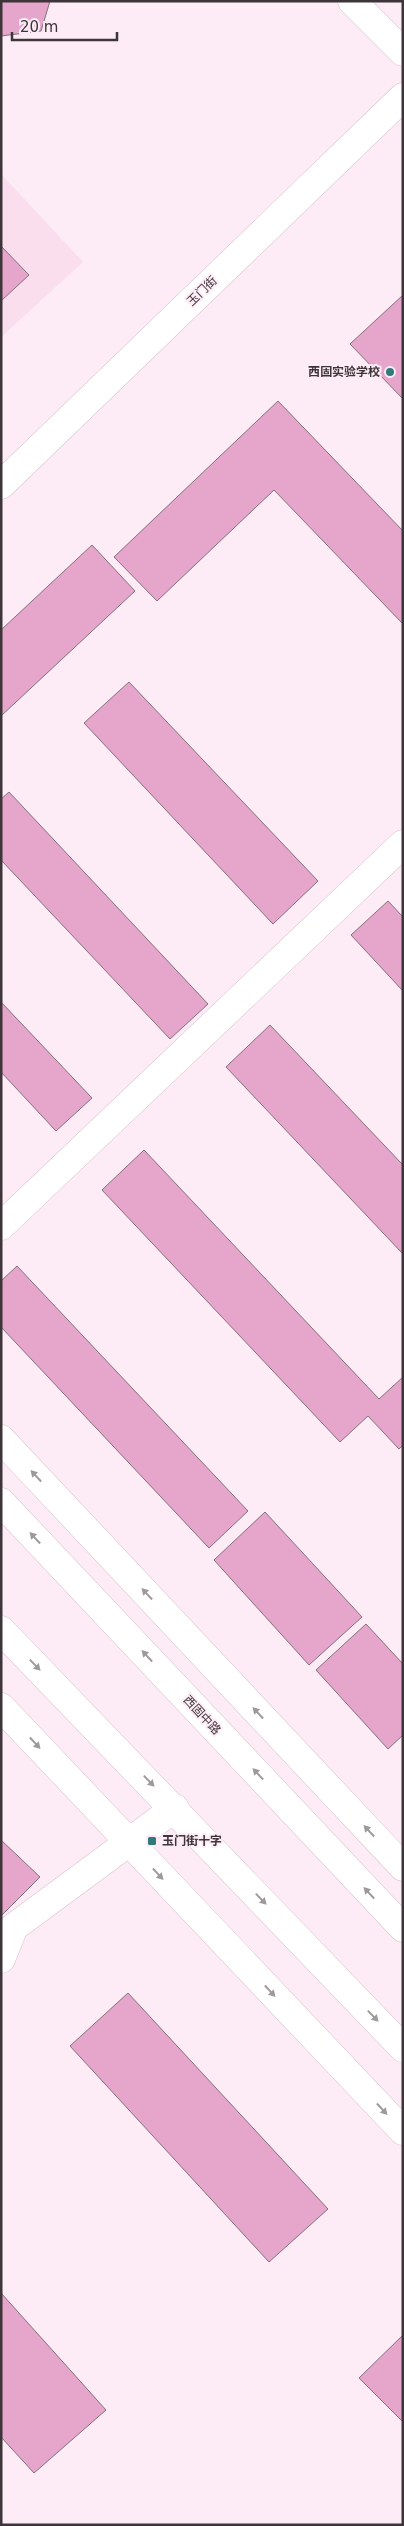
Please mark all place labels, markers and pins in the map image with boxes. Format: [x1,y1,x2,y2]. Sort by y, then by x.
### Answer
place label: 西固实验学校 [308,365,380,379]
marker: 西固实验学校 [384,366,396,378]
place label: 玉门街十字 [162,1834,222,1848]
marker: 玉门街十字 [146,1835,158,1847]

